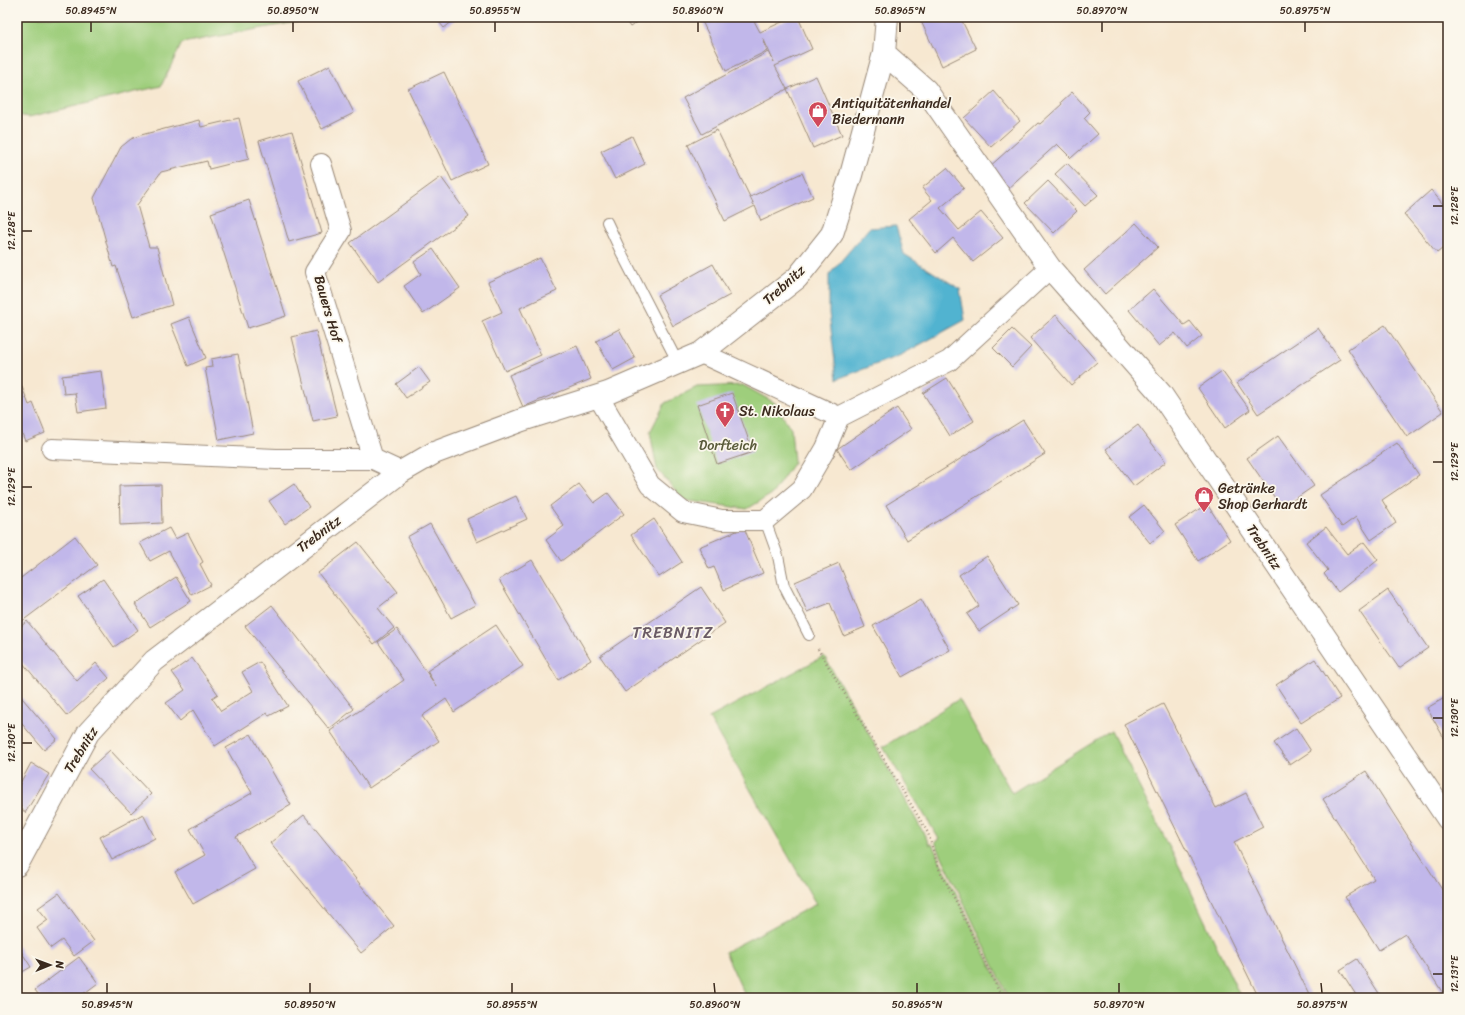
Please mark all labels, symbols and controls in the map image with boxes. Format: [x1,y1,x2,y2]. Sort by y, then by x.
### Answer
text: 50.8945°N [65,2,117,20]
text: 50.8950°N [267,2,319,20]
text: 50.8955°N [469,2,521,20]
text: 50.8960°N [673,2,723,20]
text: 50.8965°N [875,2,925,20]
text: 50.8970°N [1077,2,1127,20]
text: 50.8975°N [1280,2,1330,20]
place label: Antiquitätenhandel Biedermann [831,91,952,132]
shop icon: Antiquitätenhandel Biedermann [807,100,829,128]
text: 12.128°E [1446,185,1464,226]
text: 12.128°E [3,210,21,251]
street label: Trebnitz [757,258,812,311]
street label: Bauers Hof [306,272,350,347]
place label: St. Nikolaus [739,399,816,424]
church icon: St. Nikolaus [714,400,736,428]
park label: Dorfteich [699,433,757,458]
text: 12.129°E [1446,441,1464,482]
text: 12.129°E [3,466,21,507]
place label: Getränke Shop Gerhardt [1218,476,1308,517]
shop icon: Getränke Shop Gerhardt [1193,485,1215,513]
street label: Trebnitz [291,508,347,559]
street label: Trebnitz [1239,519,1289,575]
district label: TREBNITZ [632,618,714,647]
text: 12.130°E [1446,697,1464,738]
street label: Trebnitz [57,721,105,778]
text: 12.130°E [3,722,21,763]
north arrow [30,945,70,985]
text: 12.131°E [1446,954,1464,992]
text: N [50,960,69,969]
text: 50.8945°N [81,996,133,1014]
text: 50.8950°N [284,996,336,1014]
text: 50.8955°N [486,996,538,1014]
text: 50.8960°N [690,996,740,1014]
text: 50.8965°N [892,996,942,1014]
text: 50.8970°N [1094,996,1144,1014]
text: 50.8975°N [1297,996,1347,1014]

